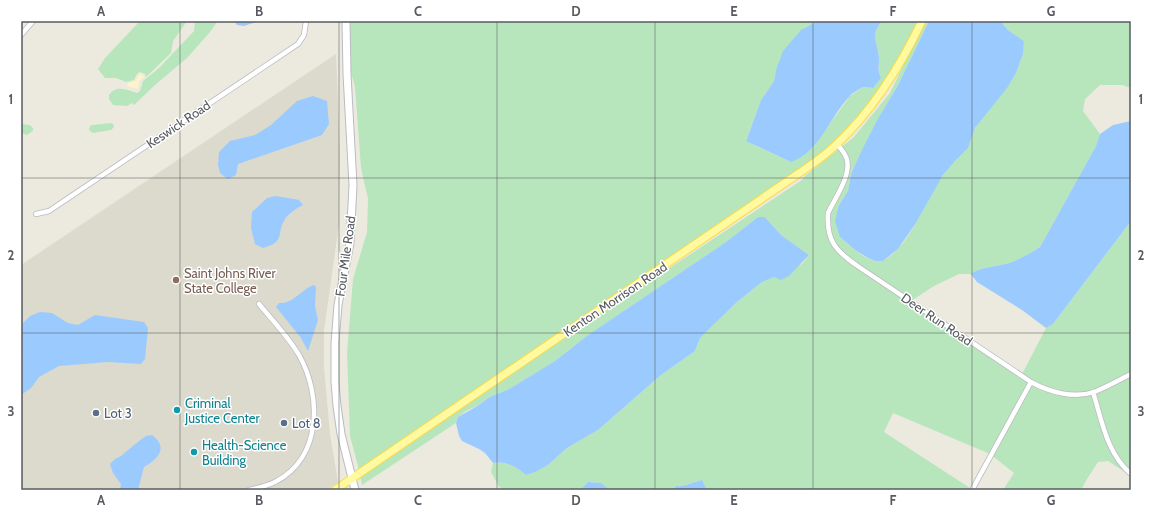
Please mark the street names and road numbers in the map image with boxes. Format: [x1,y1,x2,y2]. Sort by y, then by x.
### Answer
street label: Keswick Road [143,97,213,151]
street label: Four Mile Road [331,215,359,297]
street label: Kenton Morrison Road [560,258,670,340]
street label: Deer Run Road [898,289,976,349]

